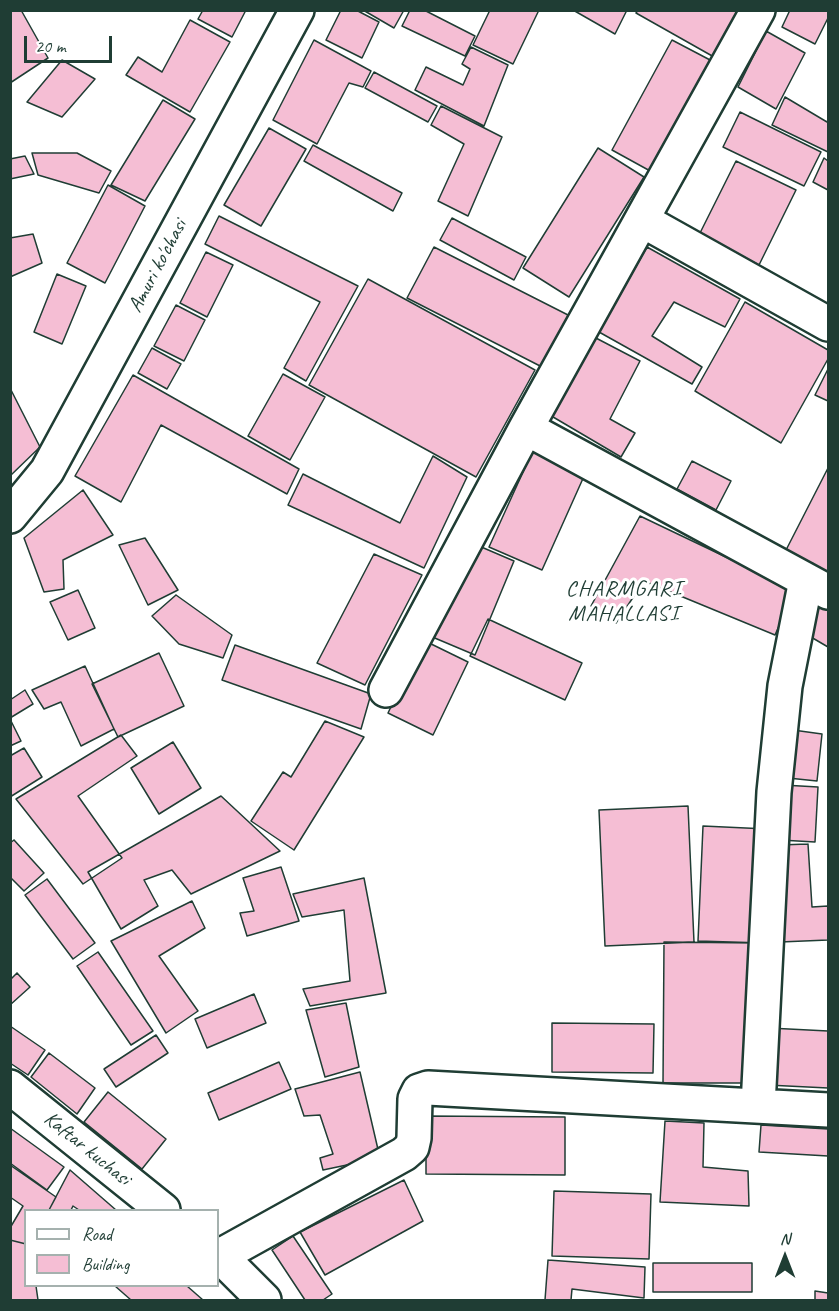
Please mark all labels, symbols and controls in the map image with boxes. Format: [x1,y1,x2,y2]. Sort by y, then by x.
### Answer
scale bar [27,24,116,62]
text: 20 m [35,35,66,57]
street label: Amuri ko'chasi [123,215,193,317]
district label: CHARMGARI MAHALLASI [566,576,682,628]
street label: Kaftar kuchasi [39,1106,135,1192]
legend [24,1209,219,1287]
text: Road [82,1223,112,1245]
north arrow [755,1227,815,1287]
text: N [780,1229,790,1249]
text: Building [82,1253,129,1275]

